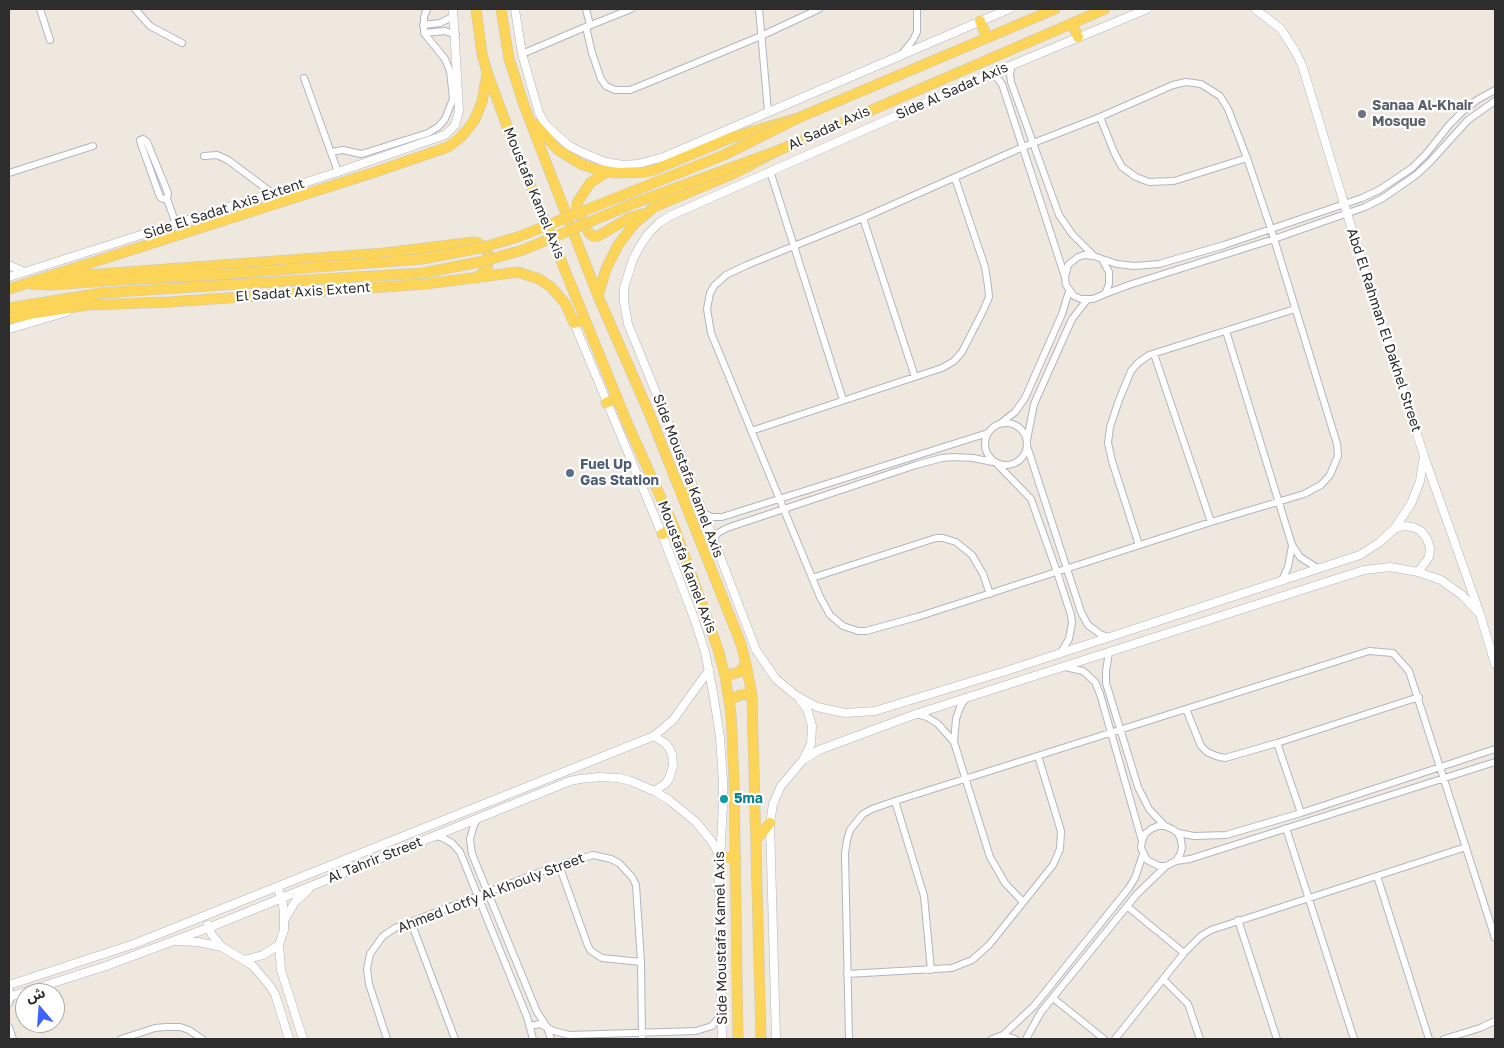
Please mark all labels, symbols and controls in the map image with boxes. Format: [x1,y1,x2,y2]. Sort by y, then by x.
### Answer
street label: Side Al Sadat Axis [893,59,1011,123]
place label: Sanaa Al-Khair Mosque [1372,98,1473,130]
street label: Al Sadat Axis [785,102,873,154]
marker: Sanaa Al-Khair Mosque [1356,108,1368,120]
street label: Moustafa Kamel Axis [500,125,568,261]
street label: Side El Sadat Axis Extent [141,175,307,243]
street label: Abd El Rahman El Dakhel Street [1343,226,1425,434]
street label: El Sadat Axis Extent [235,279,371,305]
street label: Side Moustafa Kamel Axis [649,392,727,560]
place label: Fuel Up Gas Station [580,457,659,490]
marker: Fuel Up Gas Station [564,467,576,479]
street label: Moustafa Kamel Axis [654,498,720,636]
place label: 5ma [734,791,763,807]
marker: 5ma [718,793,730,805]
street label: Al Tahrir Street [325,833,425,887]
street label: Ahmed Lotfy Al Khouly Street [395,850,587,936]
street label: Side Moustafa Kamel Axis [711,851,731,1025]
north arrow [15,983,65,1033]
text: ش [24,983,47,1005]

